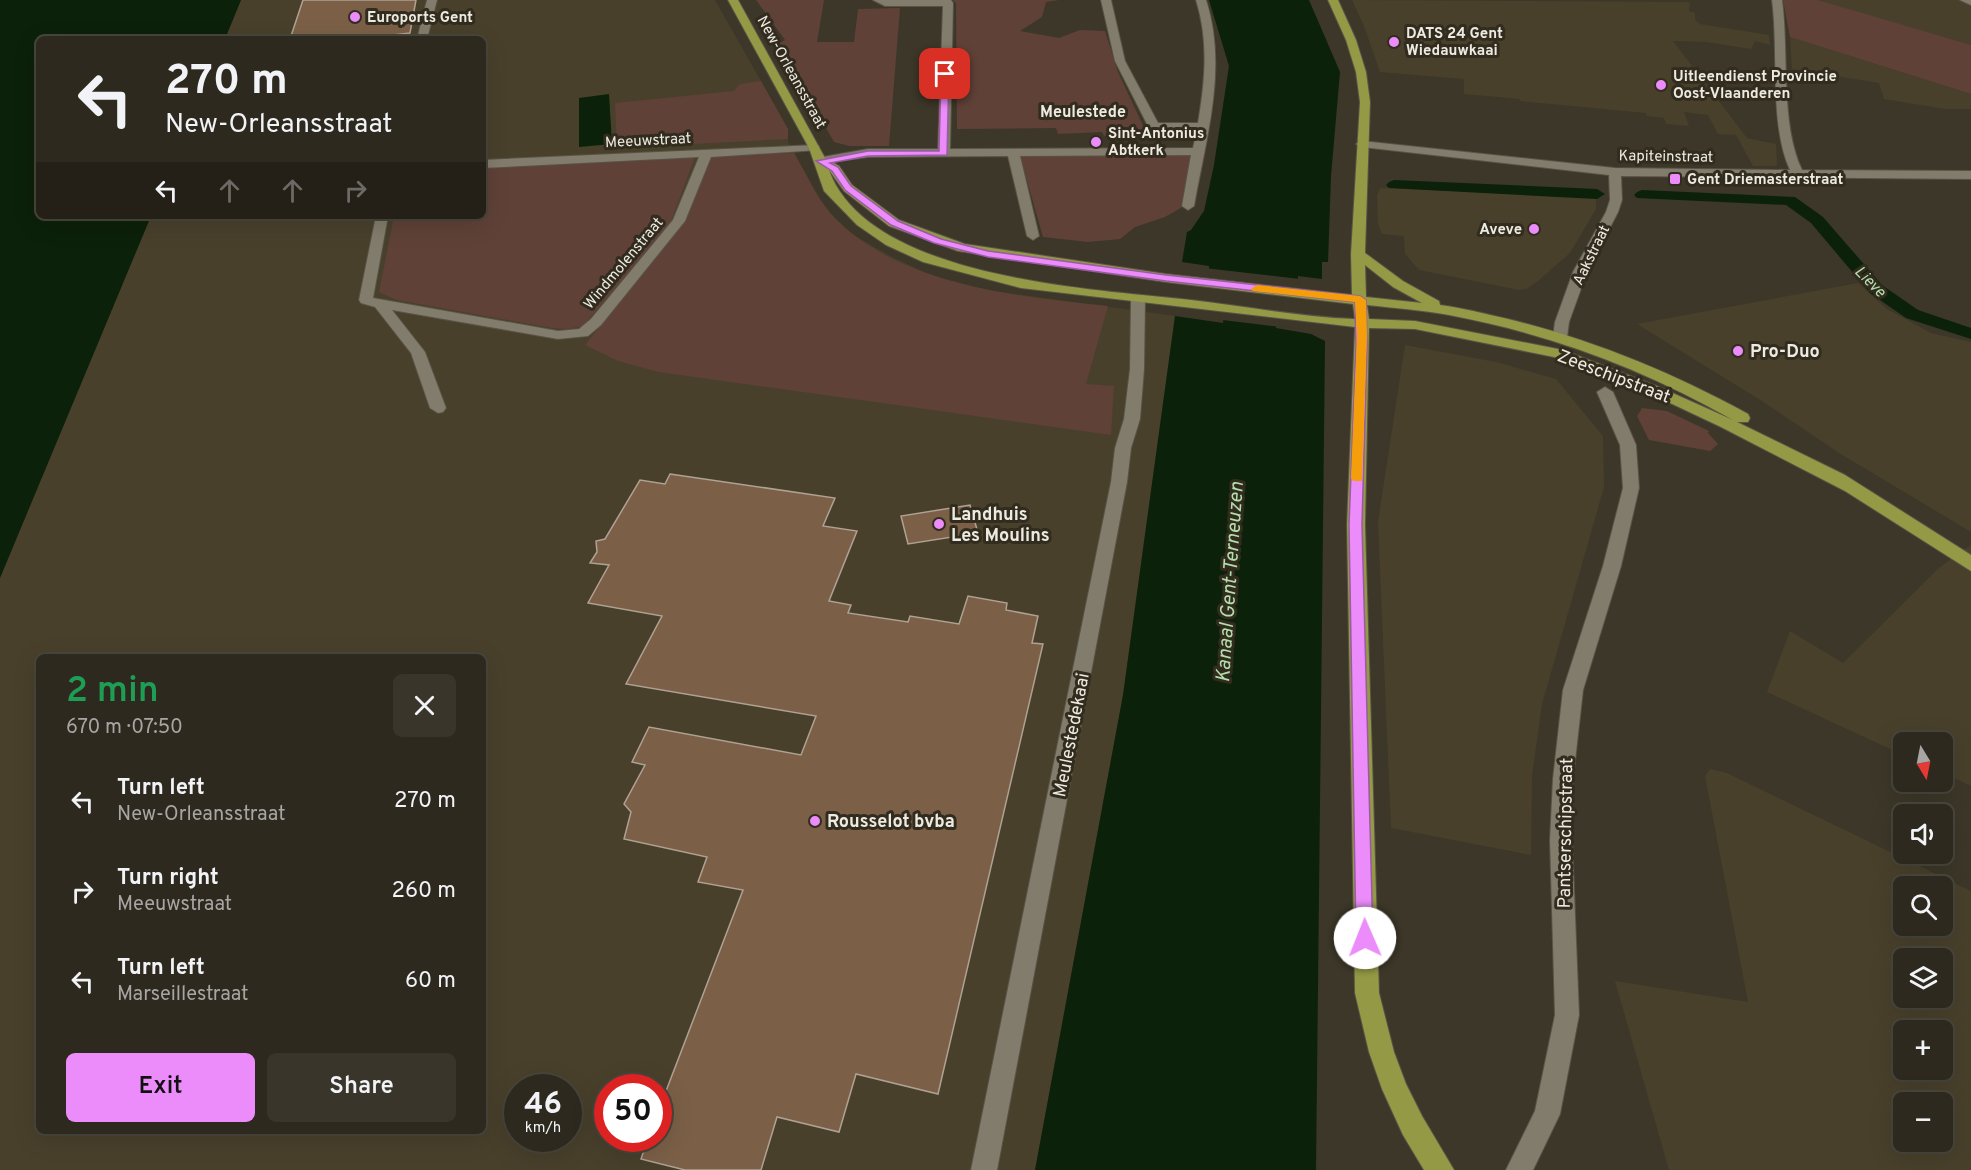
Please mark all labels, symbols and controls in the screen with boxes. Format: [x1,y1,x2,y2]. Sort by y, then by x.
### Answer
place label: Euroports Gent [367,9,473,28]
marker: Euroports Gent [348,10,362,24]
street label: New-Orleansstraat [752,13,830,133]
place label: DATS 24 Gent Wiedauwkaai [1406,25,1503,61]
marker: DATS 24 Gent Wiedauwkaai [1387,35,1401,49]
pin [919,48,970,99]
text: 270 m [165,56,288,109]
icon: arrive [928,57,961,90]
icon: left [66,60,144,138]
place label: Uitleendienst Provincie Oost-Vlaanderen [1673,68,1837,104]
marker: Uitleendienst Provincie Oost-Vlaanderen [1654,78,1668,92]
district label: Meulestede [1040,103,1126,123]
text: New-Orleansstraat [165,108,392,142]
place label: Sint-Antonius Abtkerk [1108,125,1204,161]
street label: Meeuwstraat [604,130,692,153]
marker: Sint-Antonius Abtkerk [1089,135,1103,149]
street label: Kapiteinstraat [1618,147,1713,168]
place label: Gent Driemasterstraat [1687,171,1843,190]
marker: Gent Driemasterstraat [1668,172,1682,186]
icon: left [150,174,183,207]
icon: ahead [213,174,246,207]
icon: ahead [276,174,309,207]
icon: right [339,174,372,207]
street label: Windmolenstraat [580,214,668,314]
place label: Aveve [1479,221,1522,240]
marker: Aveve [1527,222,1541,236]
street label: Aakstraat [1570,223,1615,289]
water label: Lieve [1850,262,1890,303]
place label: Pro-Duo [1750,341,1820,364]
marker: Pro-Duo [1731,344,1745,358]
street label: Zeeschipstraat [1554,345,1673,410]
water label: Kanaal Gent-Terneuzen [1211,481,1251,683]
place label: Landhuis Les Moulins [951,504,1050,548]
marker: Landhuis Les Moulins [932,517,946,531]
text: 2 min [66,669,159,715]
street label: Meulestedekaai [1049,671,1096,799]
button: close [393,674,456,737]
text: 670 m · 07:50 [66,715,183,741]
north arrow [1893,732,1953,792]
map controls [1893,732,1953,1152]
street label: Pantserschipstraat [1554,758,1579,909]
text: Turn left [117,775,205,802]
icon: left [66,785,99,818]
text: 270 m [394,788,456,815]
text: New-Orleansstraat [117,802,285,828]
button: sound [1893,804,1953,864]
place label: Rousselot bvba [827,811,955,834]
marker: Rousselot bvba [808,814,822,828]
text: Turn right [117,865,219,892]
icon: right [66,875,99,908]
button: search [1893,876,1953,936]
text: 260 m [391,878,456,905]
text: Meeuwstraat [117,892,232,918]
position arrow [1333,906,1397,970]
button: layers [1893,948,1953,1008]
text: Turn left [117,955,205,982]
icon: left [66,965,99,998]
text: 60 m [405,968,456,995]
text: Marseillestraat [117,982,249,1008]
button: + [1893,1020,1953,1080]
button: Exit [66,1053,255,1122]
button: Share [267,1053,456,1122]
speed limit sign: 50 [594,1074,672,1152]
text: 46 [524,1087,562,1124]
button: − [1893,1092,1953,1152]
text: km/h [525,1119,561,1138]

